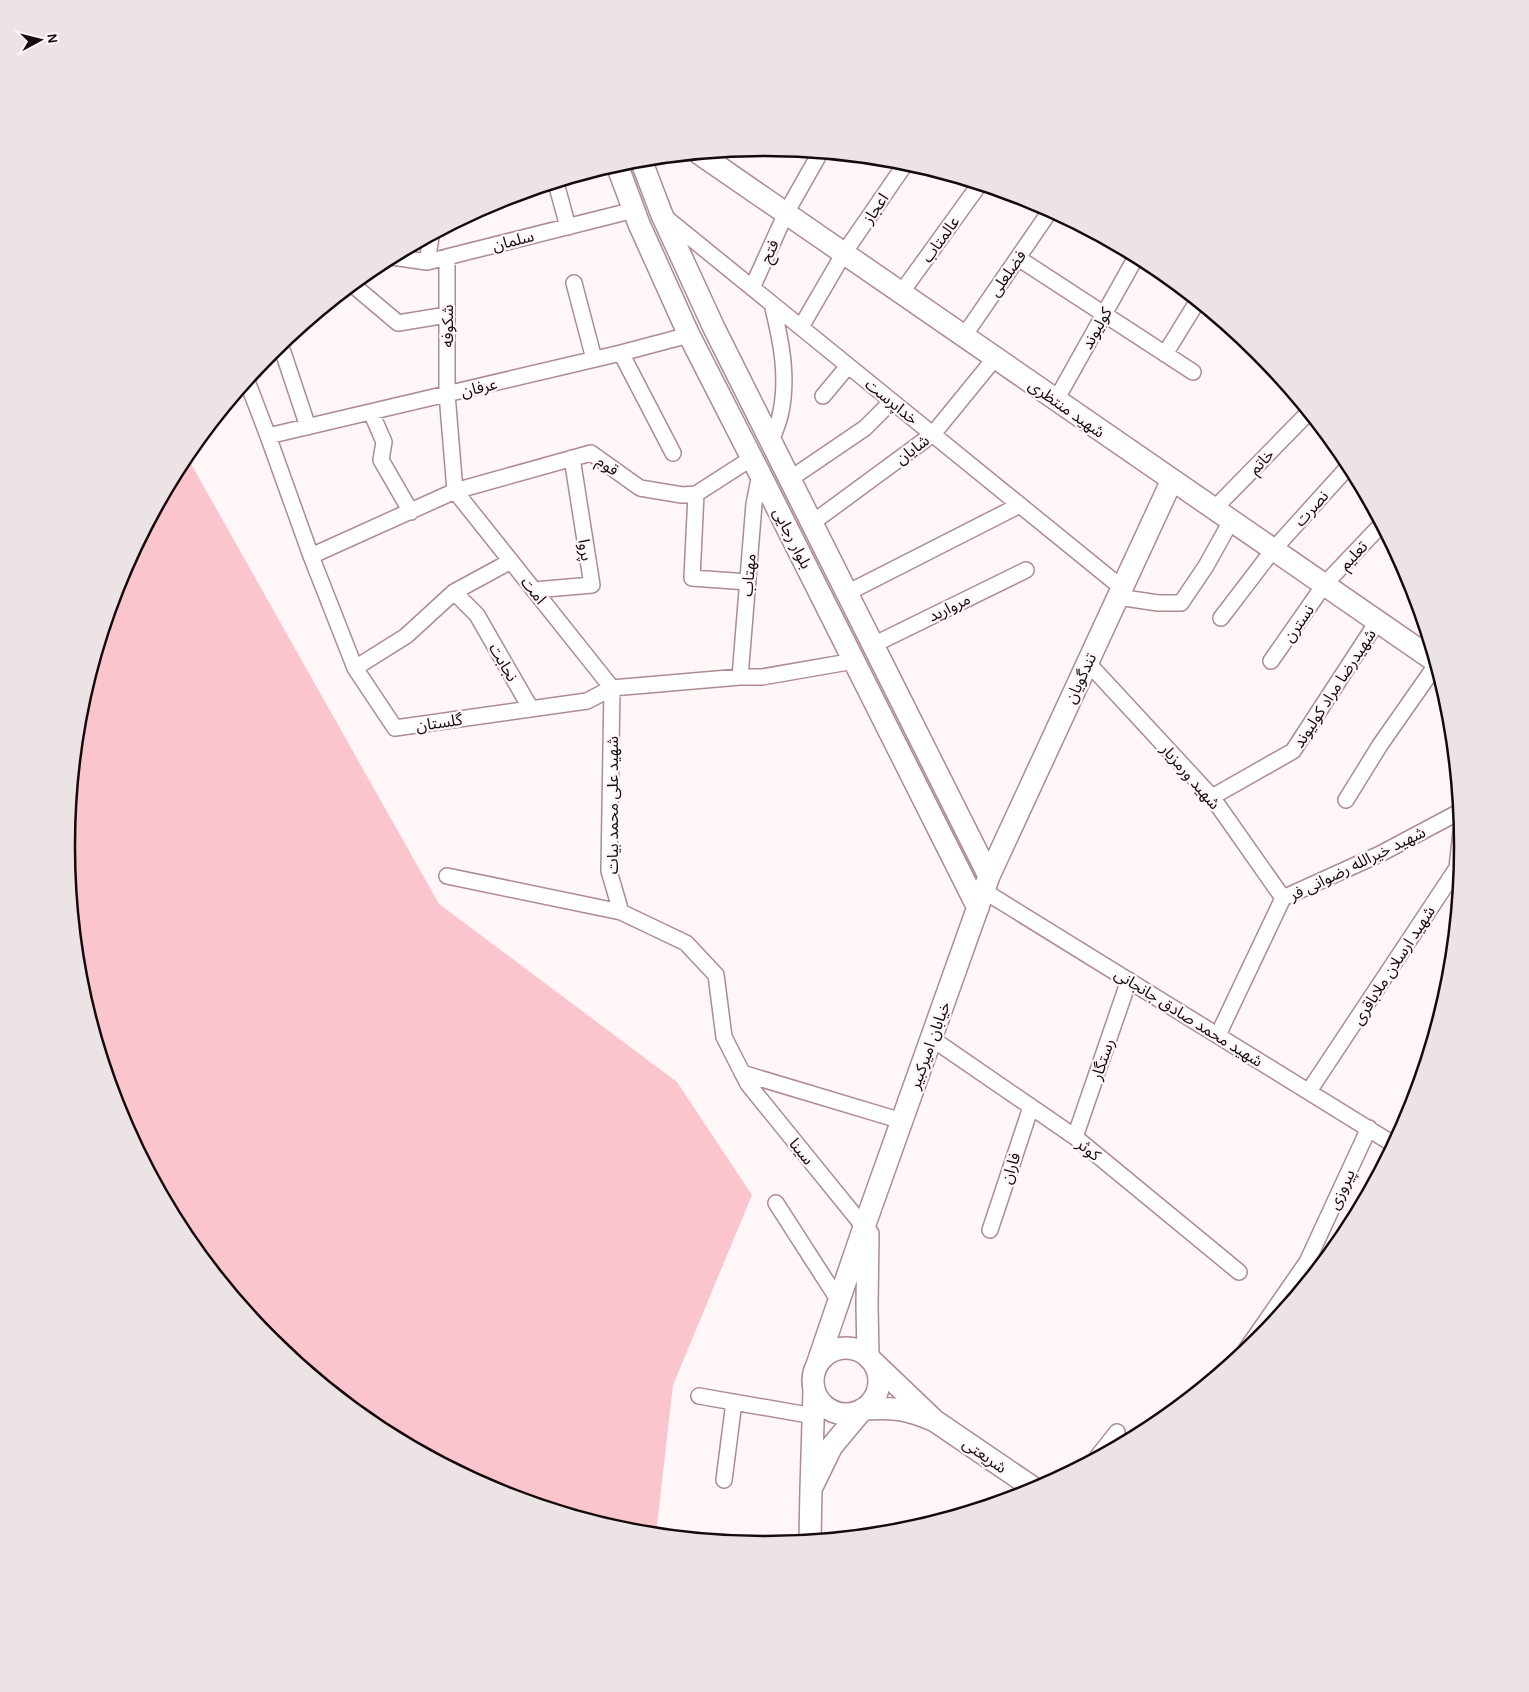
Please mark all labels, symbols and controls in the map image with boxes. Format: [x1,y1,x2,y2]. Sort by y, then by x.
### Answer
north arrow [15,15,65,65]
text: N [43,32,61,44]
street label: اعجاز [858,189,892,228]
street label: عالمتاب [917,212,964,266]
street label: سلمان [490,226,536,255]
street label: فتح [756,237,786,267]
street label: فضلعلی [985,247,1030,300]
street label: شکوفه [438,304,457,348]
street label: کولیوند [1077,304,1116,352]
street label: عرفان [459,374,499,401]
street label: خداپرست [861,374,922,429]
street label: شهید منتظری [1025,375,1108,442]
street label: شایان [892,430,933,468]
street label: خاتم [1245,445,1280,480]
street label: قوم [591,451,622,482]
street label: نصرت [1290,486,1332,530]
street label: بلوار رجایی [769,505,816,572]
street label: تعلیم [1335,537,1374,576]
street label: پروا [573,538,597,563]
street label: مهتاب [737,553,760,597]
street label: امت [517,573,550,608]
street label: مروارید [925,589,973,626]
street label: نسترن [1279,601,1318,646]
street label: شهیدرضا مراد کولیوند [1289,625,1380,751]
street label: نجابت [485,640,522,685]
street label: تندگویان [1061,650,1100,706]
street label: گلستان [415,710,464,735]
street label: شهید علی محمد بیات [603,736,622,874]
street label: شهید ورمزیار [1156,739,1224,813]
street label: شهید خیرالله رضوانی فر [1285,822,1428,905]
street label: شهید ارسلان ملاباقری [1348,902,1439,1028]
street label: شهید محمد صادق جانجانی [1111,964,1266,1071]
street label: خیابان امیرکبیر [904,999,954,1093]
street label: رستگار [1086,1036,1118,1083]
street label: کوثر [1072,1133,1105,1165]
street label: سینا [785,1134,818,1168]
street label: فاران [996,1150,1024,1186]
street label: پیروزی [1324,1166,1360,1213]
street label: شریعتی [959,1433,1010,1477]

